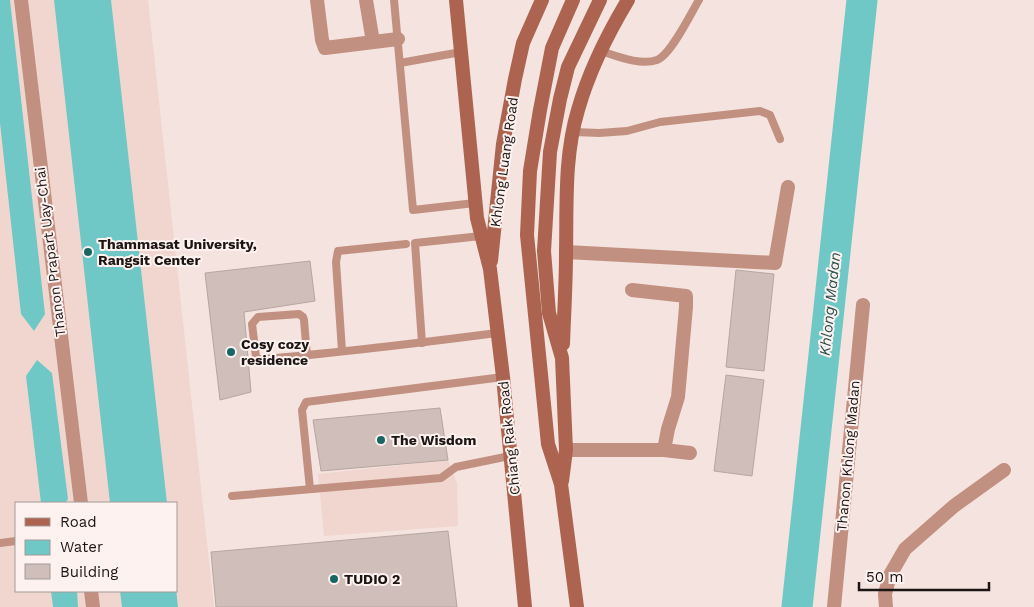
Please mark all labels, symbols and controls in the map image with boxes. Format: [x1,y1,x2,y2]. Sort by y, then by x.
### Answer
street label: Khlong Luang Road [487,96,521,228]
street label: Thanon Prapart Uay-Chai [32,166,68,338]
place label: Thammasat University, Rangsit Center [98,236,257,268]
marker: Thammasat University, Rangsit Center [82,246,94,258]
water label: Khlong Madan [816,251,844,357]
place label: Cosy cozy residence [241,336,309,368]
marker: Cosy cozy residence [225,346,237,358]
street label: Chiang Rak Road [495,380,523,496]
street label: Thanon Khlong Madan [833,380,863,532]
place label: The Wisdom [391,432,476,448]
marker: The Wisdom [375,434,387,446]
legend [15,502,178,592]
text: Road [60,513,97,531]
text: Water [60,538,103,556]
scale bar [859,560,989,592]
text: Building [60,563,118,581]
text: 50 m [866,568,903,586]
place label: TUDIO 2 [344,571,400,587]
marker: TUDIO 2 [328,573,340,585]

